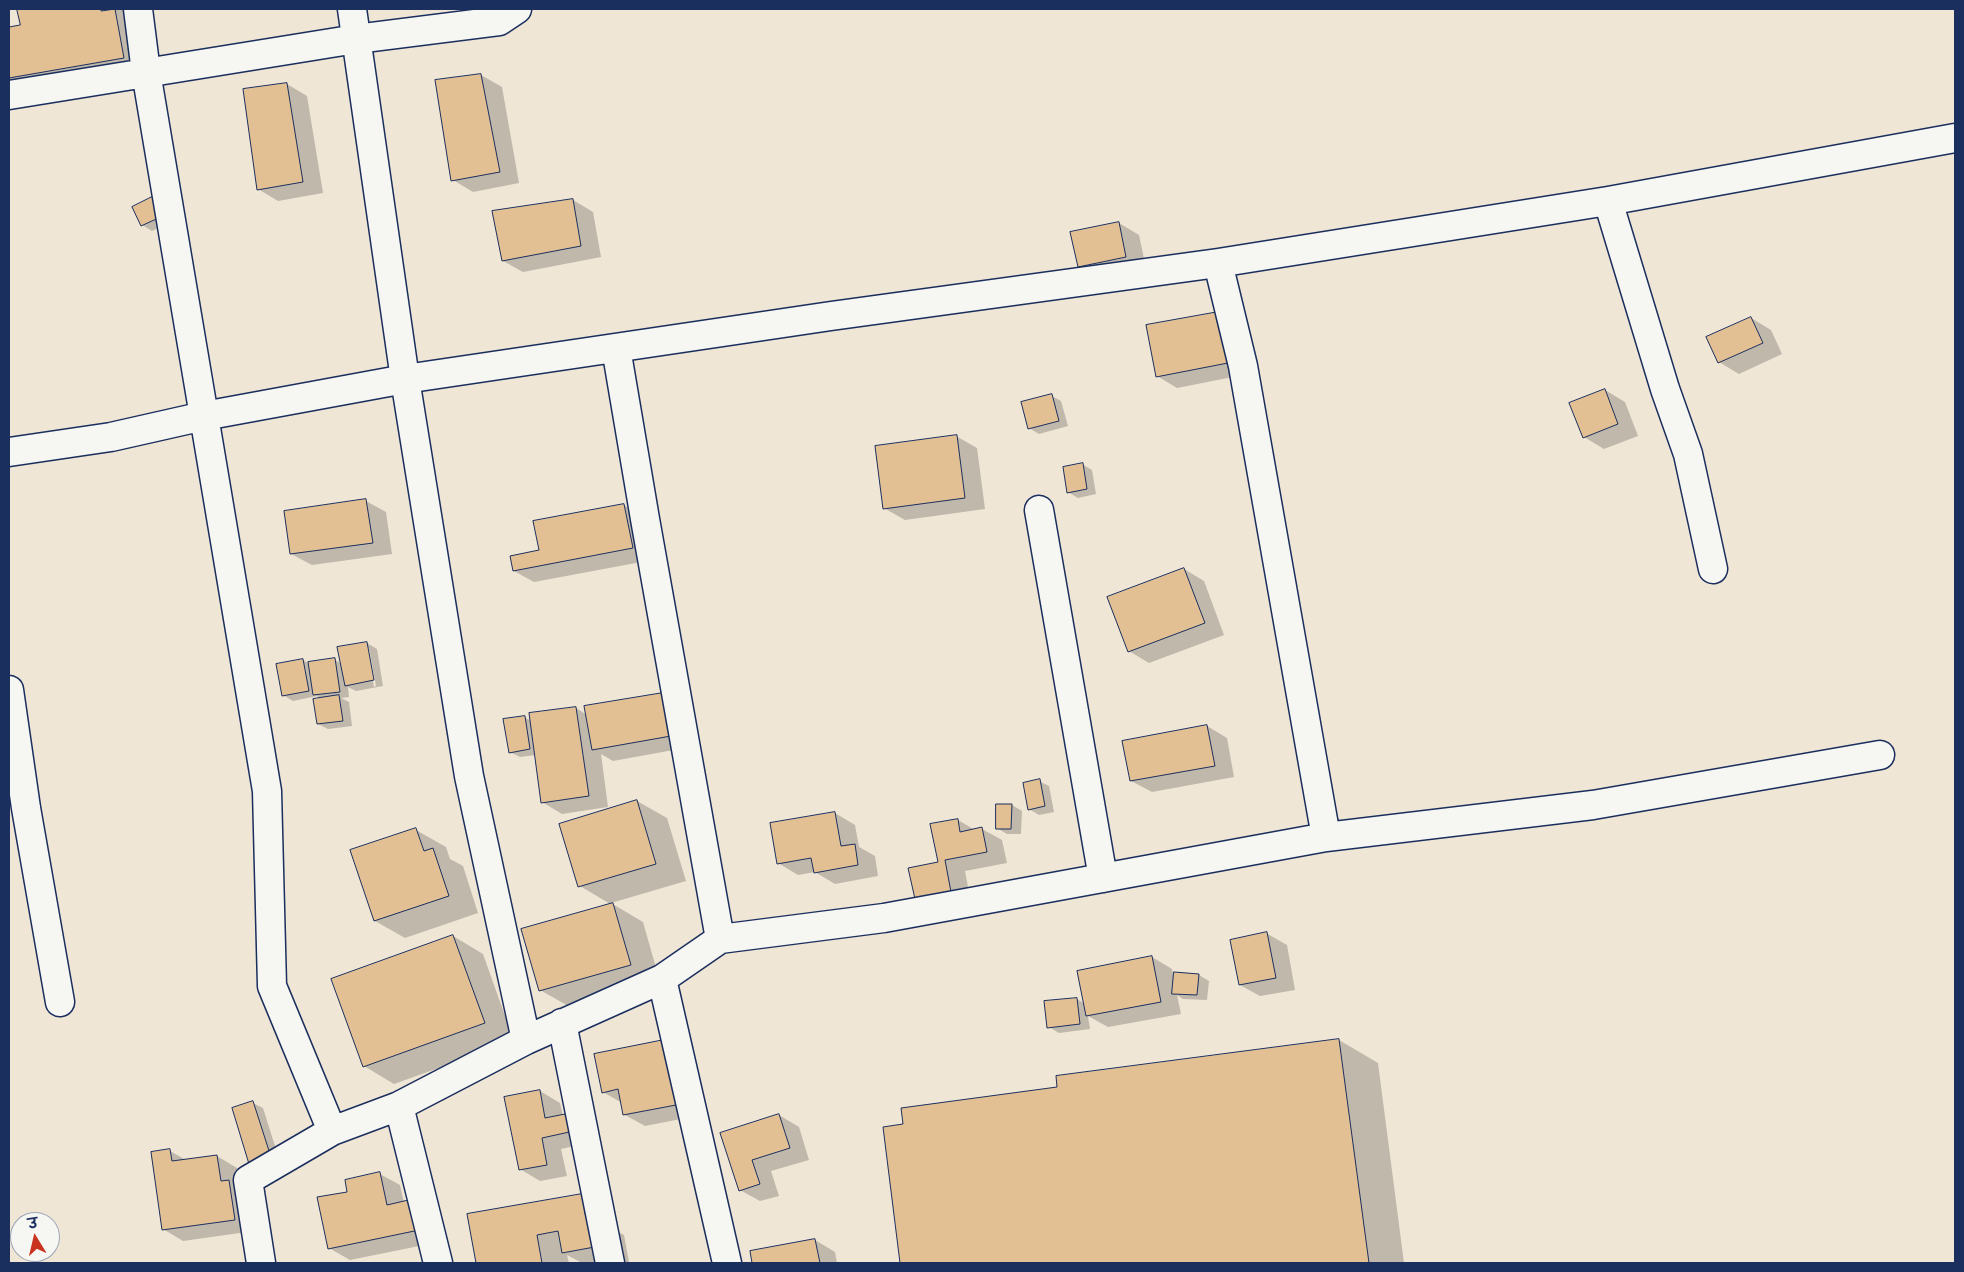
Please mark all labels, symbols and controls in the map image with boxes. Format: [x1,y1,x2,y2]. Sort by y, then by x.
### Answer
north arrow [10,1212,60,1262]
text: उ [27,1213,39,1233]

